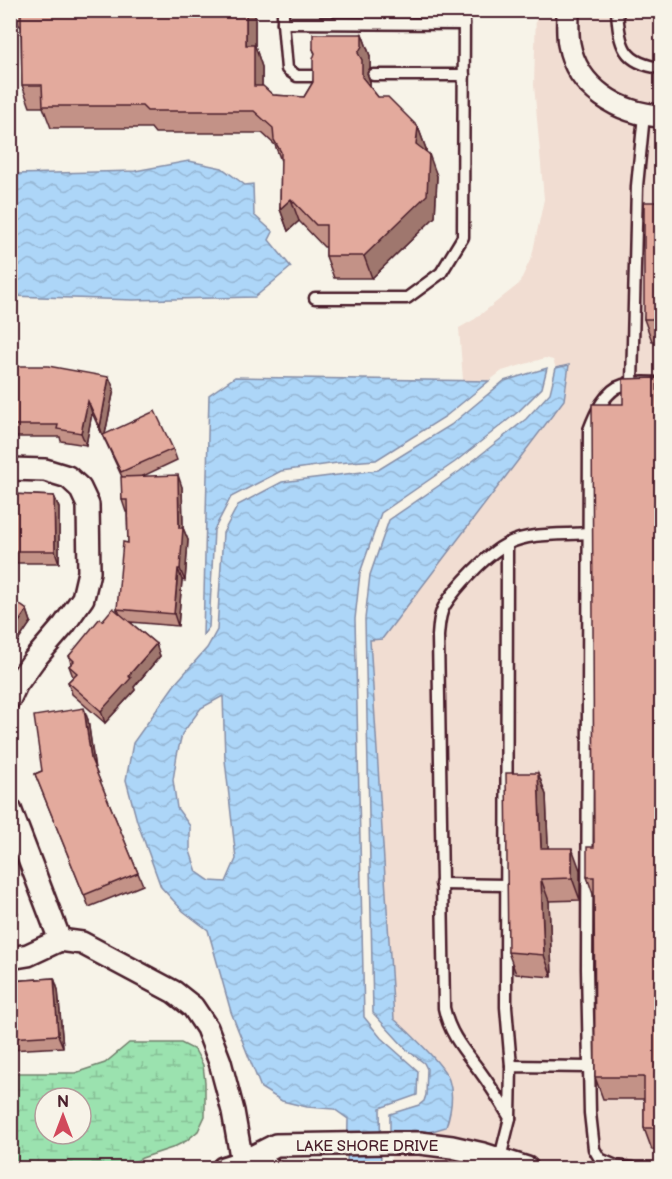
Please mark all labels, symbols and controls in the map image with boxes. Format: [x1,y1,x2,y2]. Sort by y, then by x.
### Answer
north arrow [33,1086,93,1146]
text: N [57,1093,69,1112]
street label: LAKE SHORE DRIVE [296,1137,438,1156]

